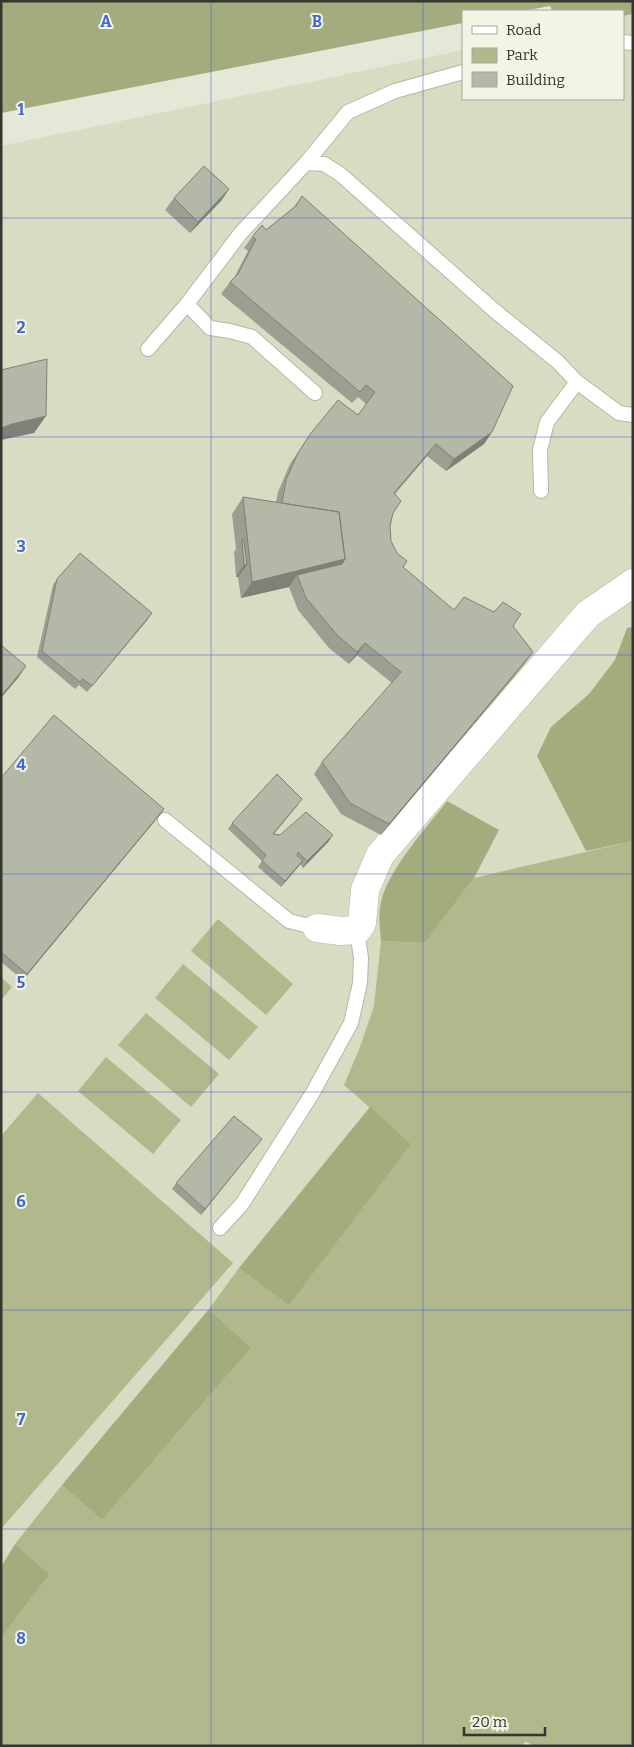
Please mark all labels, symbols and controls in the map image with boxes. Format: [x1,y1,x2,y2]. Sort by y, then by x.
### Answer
legend [462,10,624,100]
text: A [100,12,112,31]
text: B [312,12,322,31]
text: Road [506,21,541,39]
text: Park [506,46,538,64]
text: Building [506,71,565,89]
text: 1 [18,100,25,119]
text: 2 [16,318,26,337]
text: 3 [16,537,26,556]
text: 4 [16,755,26,774]
text: 5 [17,973,26,992]
text: 6 [16,1192,26,1211]
text: 7 [17,1410,26,1429]
text: 8 [16,1629,26,1648]
scale bar [464,1704,545,1736]
text: 20 m [472,1713,508,1731]

